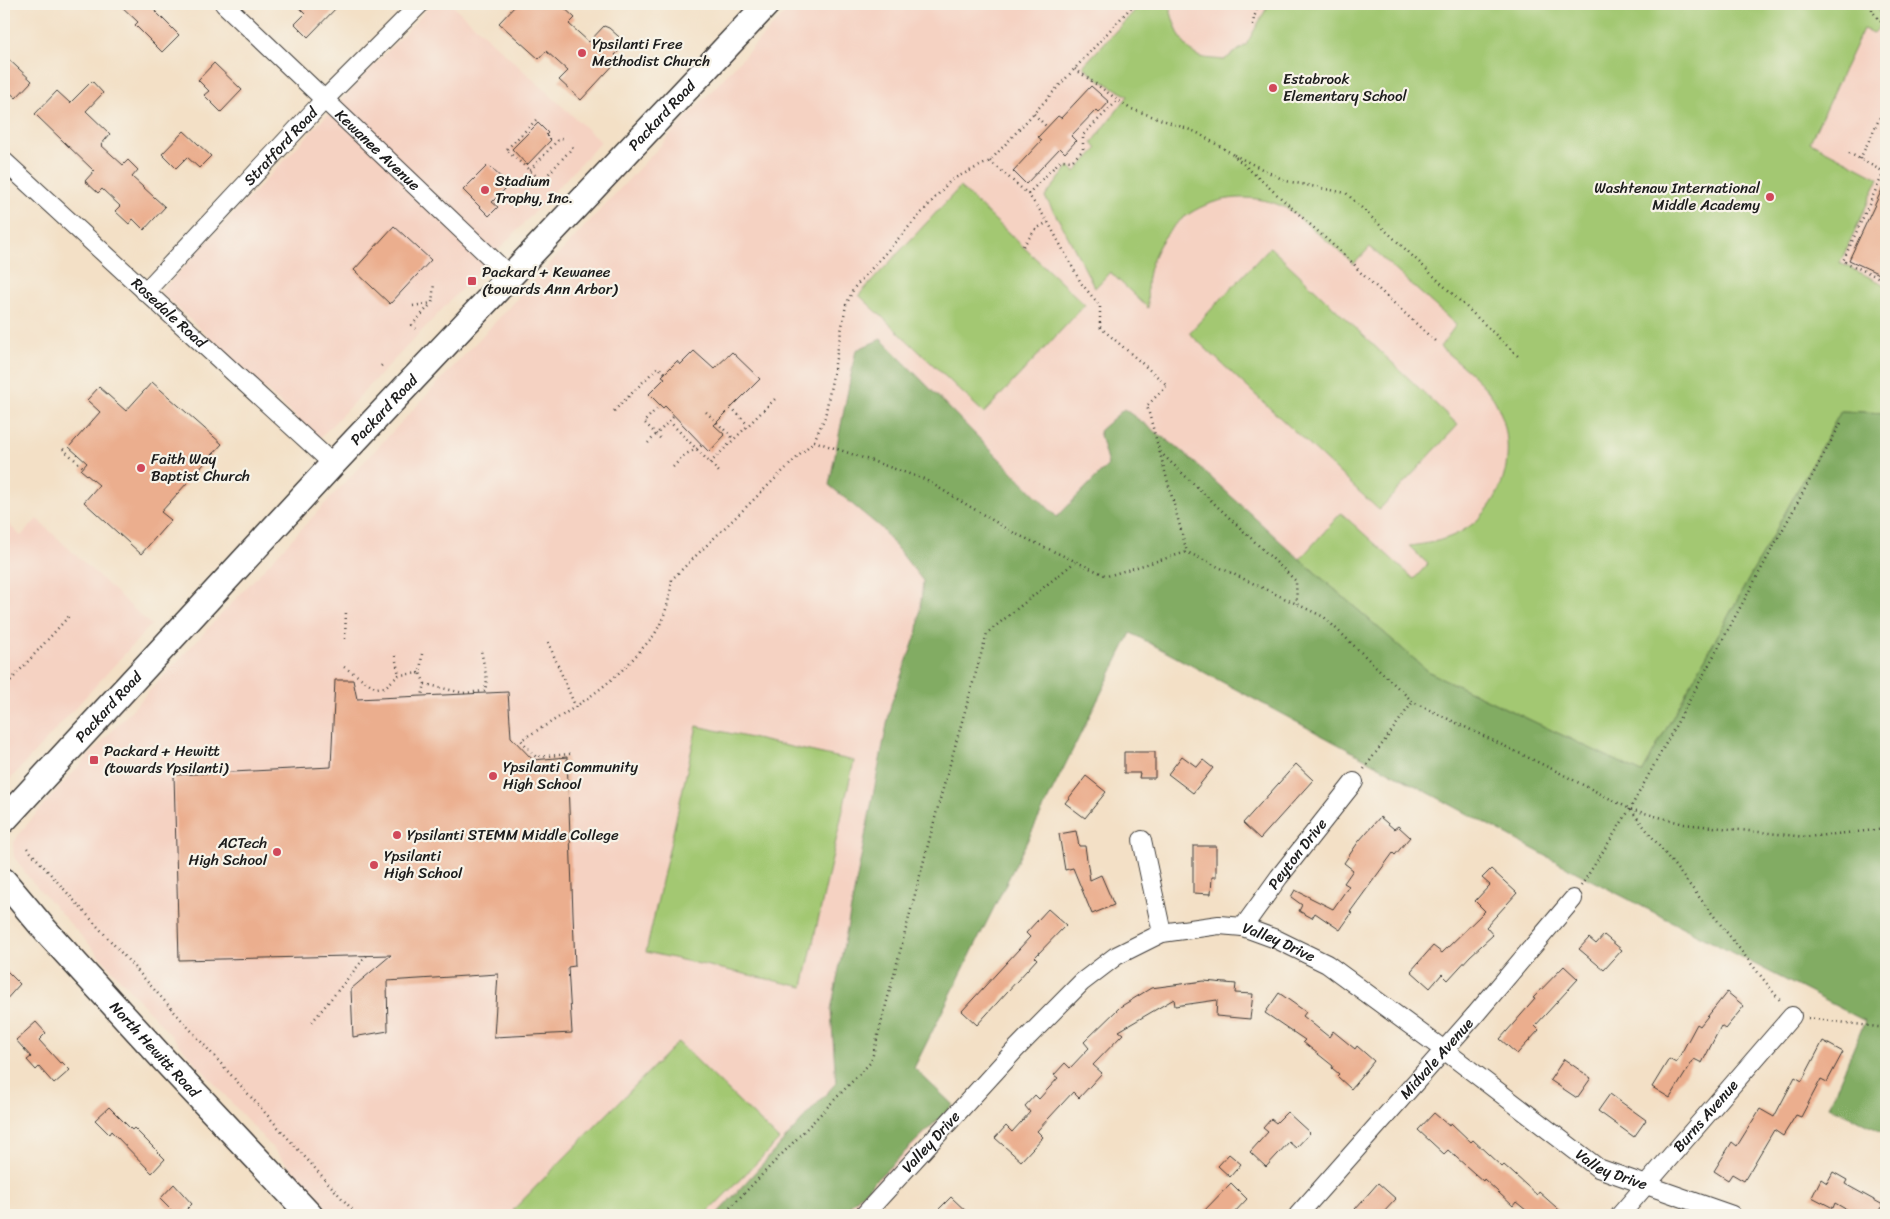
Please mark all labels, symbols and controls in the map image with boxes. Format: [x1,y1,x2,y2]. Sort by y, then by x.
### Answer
place label: Ypsilanti Free Methodist Church [592,31,710,74]
marker: Ypsilanti Free Methodist Church [576,47,588,59]
place label: Estabrook Elementary School [1283,66,1408,109]
street label: Packard Road [622,73,703,157]
marker: Estabrook Elementary School [1267,82,1279,94]
street label: Stratford Road [237,100,325,192]
street label: Kewanee Avenue [329,103,427,198]
place label: Stadium Trophy, Inc. [495,168,573,211]
place label: Washtenaw International Middle Academy [1594,175,1761,218]
marker: Stadium Trophy, Inc. [479,184,491,196]
marker: Washtenaw International Middle Academy [1764,191,1776,203]
place label: Packard + Kewanee (towards Ann Arbor) [482,259,618,302]
street label: Rosedale Road [125,271,213,355]
marker: Packard + Kewanee (towards Ann Arbor) [466,275,478,287]
street label: Packard Road [344,368,425,451]
place label: Faith Way Baptist Church [151,446,250,489]
marker: Faith Way Baptist Church [135,462,147,474]
street label: Packard Road [69,664,149,749]
place label: Packard + Hewitt (towards Ypsilanti) [104,738,229,781]
marker: Packard + Hewitt (towards Ypsilanti) [88,754,100,766]
place label: Ypsilanti Community High School [503,754,638,797]
marker: Ypsilanti Community High School [487,770,499,782]
street label: Peyton Drive [1261,812,1334,895]
place label: Ypsilanti STEMM Middle College [407,822,619,848]
marker: Ypsilanti STEMM Middle College [391,829,403,841]
place label: ACTech High School [189,830,268,873]
place label: Ypsilanti High School [384,843,463,886]
marker: ACTech High School [271,846,283,858]
marker: Ypsilanti High School [368,859,380,871]
street label: Valley Drive [1239,915,1320,970]
street label: North Hewitt Road [103,995,207,1104]
street label: Midvale Avenue [1393,1012,1480,1105]
street label: Burns Avenue [1666,1073,1745,1158]
street label: Valley Drive [895,1104,967,1179]
street label: Valley Drive [1570,1142,1651,1197]

